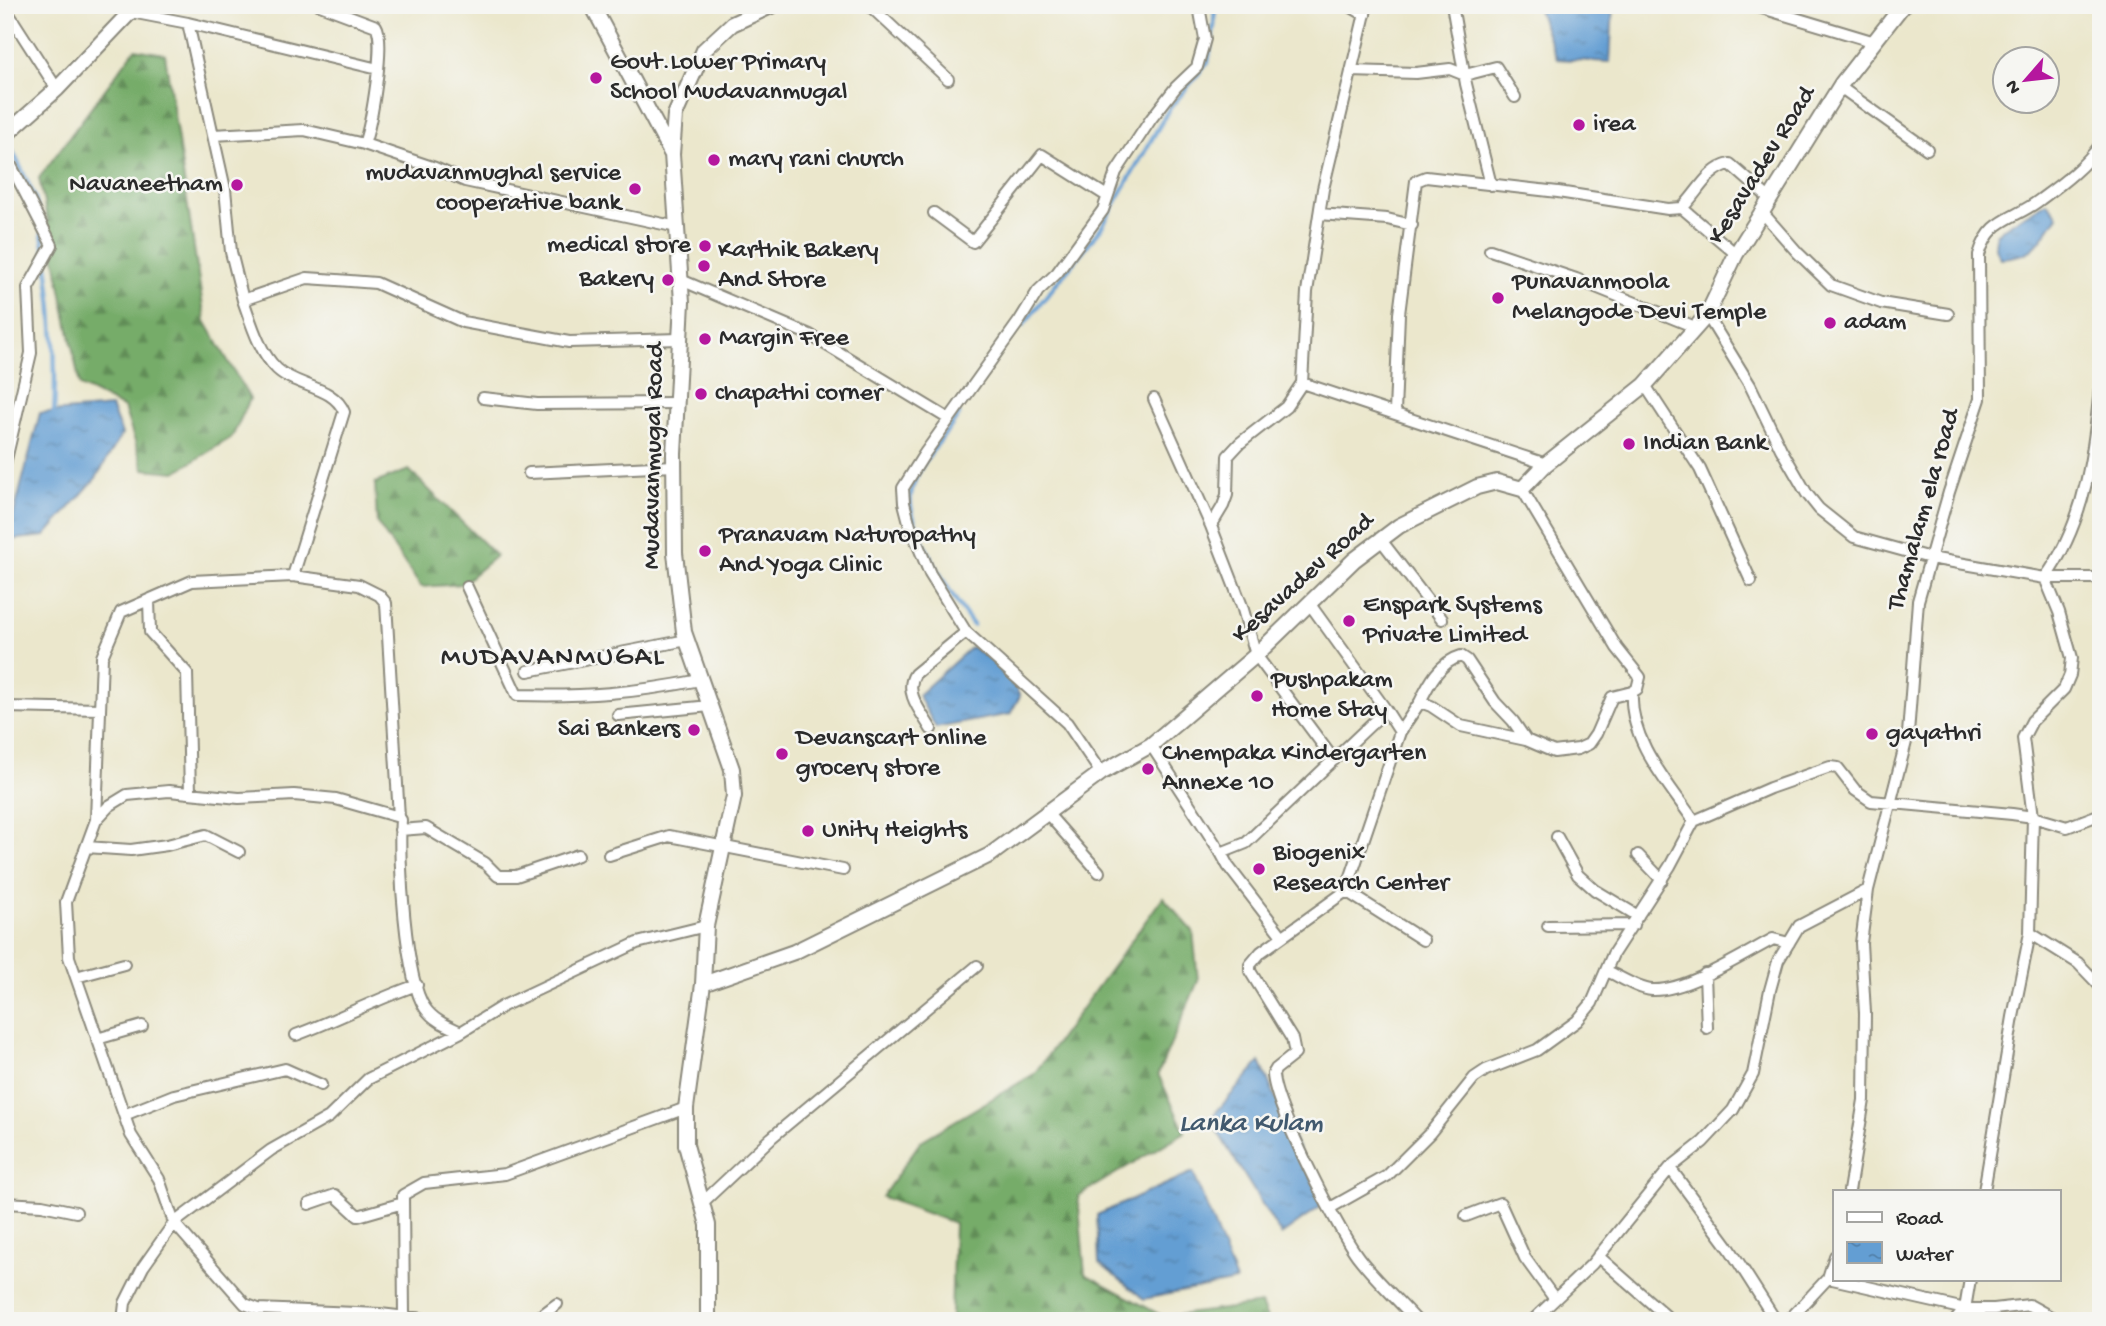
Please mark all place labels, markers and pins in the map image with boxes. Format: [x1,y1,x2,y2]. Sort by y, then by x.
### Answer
place label: Govt.Lower Primary School Mudavanmugal [610,48,848,109]
marker: Govt.Lower Primary School Mudavanmugal [588,70,604,86]
place label: irea [1593,110,1637,141]
marker: irea [1571,117,1587,133]
place label: mary rani church [728,145,904,176]
marker: mary rani church [706,152,722,168]
place label: mudavanmughal service cooperative bank [365,159,623,220]
place label: Navaneetham [69,170,223,201]
marker: Navaneetham [229,177,245,193]
marker: mudavanmughal service cooperative bank [627,181,643,197]
place label: medical store [547,231,692,262]
place label: Karthik Bakery And Store [718,236,879,297]
marker: medical store [697,238,713,254]
marker: Karthik Bakery And Store [696,258,712,274]
place label: Bakery [578,265,654,296]
place label: Punavanmoola Melangode Devi Temple [1511,268,1767,329]
marker: Bakery [660,272,676,288]
marker: Punavanmoola Melangode Devi Temple [1490,290,1506,306]
place label: adam [1844,308,1907,339]
marker: adam [1822,315,1838,331]
place label: Margin Free [719,324,850,355]
marker: Margin Free [697,331,713,347]
place label: chapathi corner [715,379,885,410]
marker: chapathi corner [693,386,709,402]
place label: Indian Bank [1643,429,1769,460]
marker: Indian Bank [1621,436,1637,452]
place label: Pranavam Naturopathy And Yoga Clinic [718,521,976,582]
marker: Pranavam Naturopathy And Yoga Clinic [697,543,713,559]
place label: Enspark Systems Private Limited [1362,591,1543,652]
marker: Enspark Systems Private Limited [1341,613,1357,629]
place label: Pushpakam Home Stay [1270,666,1393,727]
marker: Pushpakam Home Stay [1249,688,1265,704]
place label: Sai Bankers [558,715,681,746]
place label: gayathri [1886,719,1982,750]
marker: Sai Bankers [686,722,702,738]
place label: Devanscart online grocery store [794,724,987,785]
marker: gayathri [1864,726,1880,742]
place label: Chempaka Kindergarten Annexe 10 [1162,739,1427,800]
marker: Devanscart online grocery store [774,746,790,762]
marker: Chempaka Kindergarten Annexe 10 [1140,761,1156,777]
place label: Unity Heights [822,816,969,847]
marker: Unity Heights [800,823,816,839]
place label: Biogenix Research Center [1272,839,1452,900]
marker: Biogenix Research Center [1251,861,1267,877]

